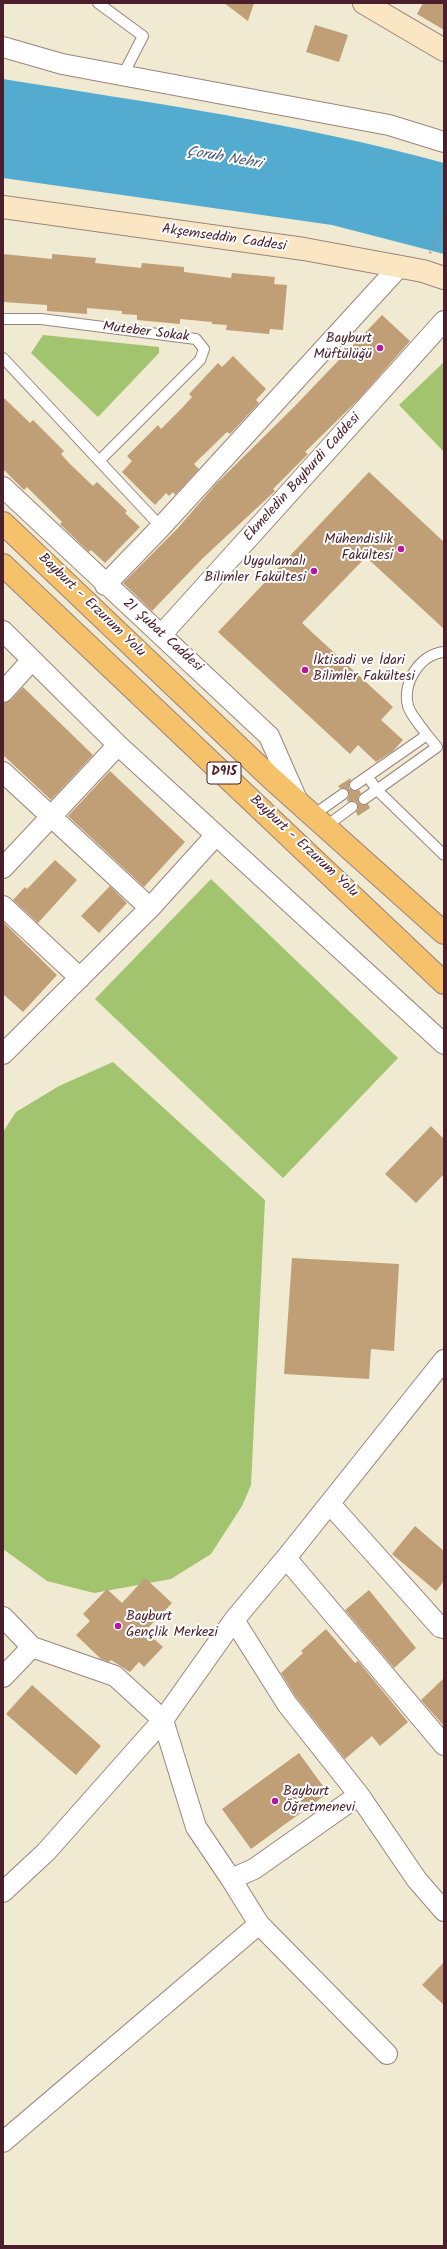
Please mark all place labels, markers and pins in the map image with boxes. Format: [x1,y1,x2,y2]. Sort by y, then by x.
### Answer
place label: Bayburt Müftülüğü [313,332,372,364]
marker: Bayburt Müftülüğü [375,343,385,353]
place label: Mühendislik Fakültesi [324,533,393,566]
marker: Mühendislik Fakültesi [396,544,406,554]
place label: Uygulamalı Bilimler Fakültesi [204,555,306,588]
marker: Uygulamalı Bilimler Fakültesi [309,566,319,576]
place label: İktisadi ve İdari Bilimler Fakültesi [313,654,415,686]
marker: İktisadi ve İdari Bilimler Fakültesi [300,665,310,675]
place label: Bayburt Gençlik Merkezi [126,1610,218,1642]
marker: Bayburt Gençlik Merkezi [113,1621,123,1631]
place label: Bayburt Öğretmenevi [283,1785,355,1818]
marker: Bayburt Öğretmenevi [270,1796,280,1806]

